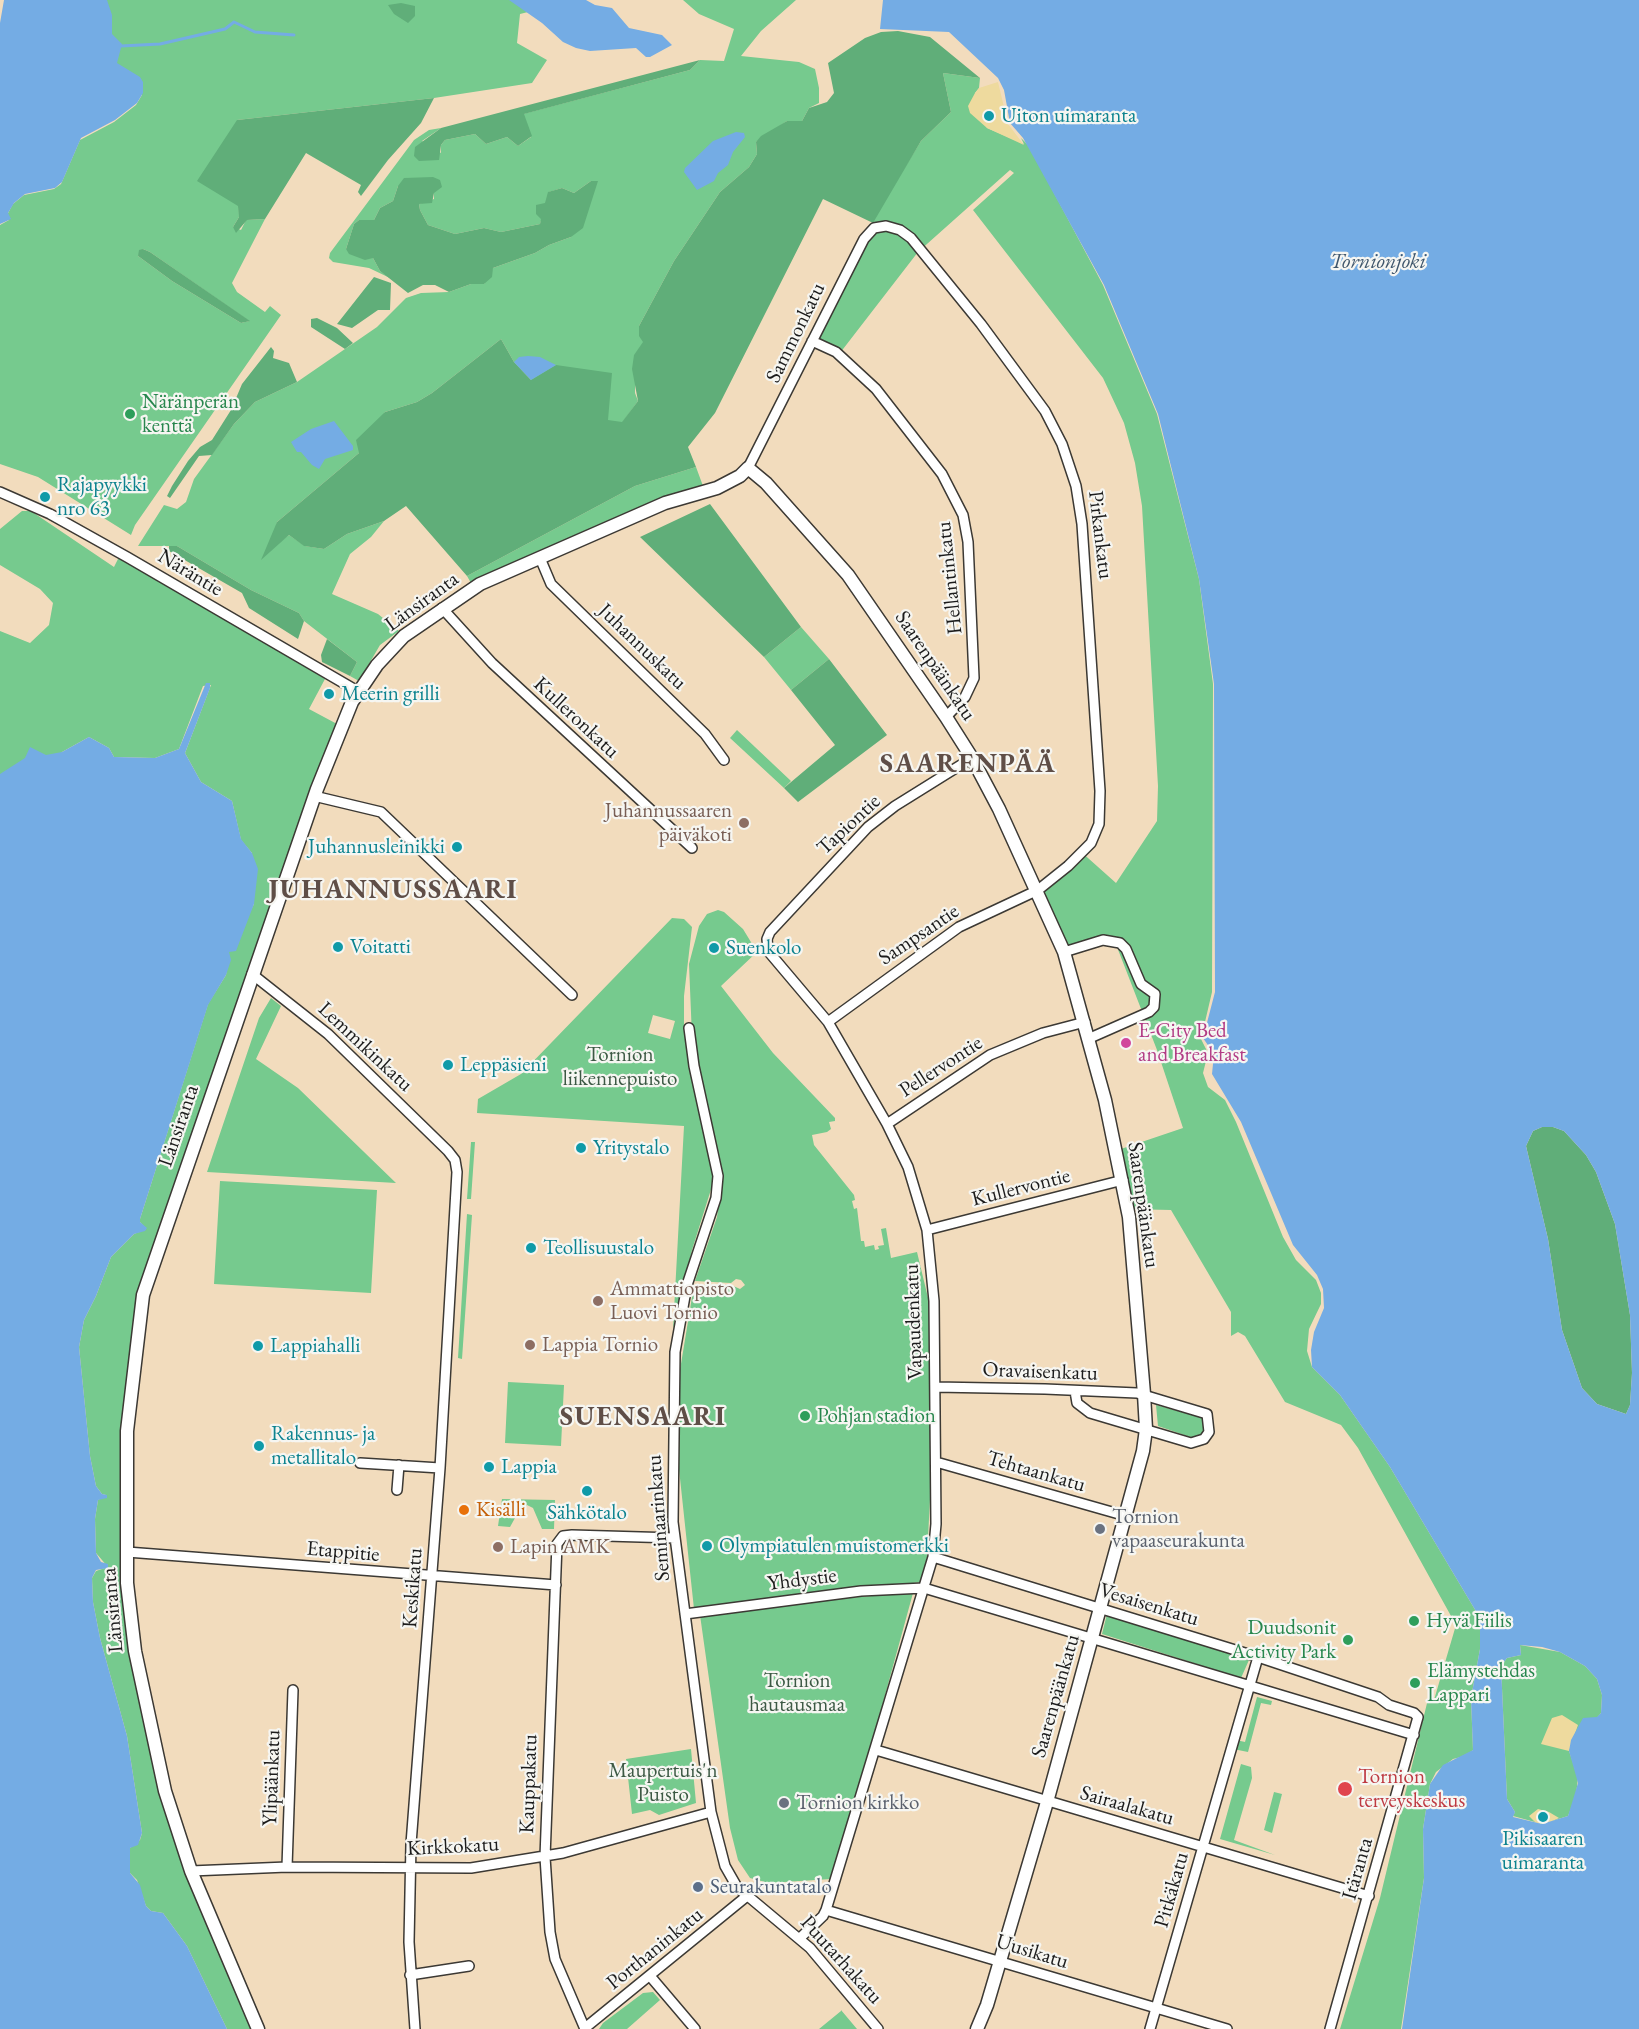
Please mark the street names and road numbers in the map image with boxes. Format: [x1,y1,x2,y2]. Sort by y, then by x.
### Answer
street label: Sammonkatu [761,279,831,387]
street label: Pirkankatu [1082,489,1118,581]
street label: Hellantinkatu [932,520,968,636]
street label: Näräntie [153,544,227,602]
street label: Länsiranta [380,567,464,637]
street label: Juhannuskatu [592,599,692,695]
street label: Saarenpäänkatu [889,606,981,726]
street label: Kulleronkatu [528,672,624,764]
street label: Tapiontie [812,789,886,861]
street label: Sampsantie [874,899,964,971]
street label: Lemmikinkatu [312,997,418,1097]
street label: Pellervontie [895,1031,987,1103]
street label: Länsiranta [153,1082,205,1170]
street label: Saarenpäänkatu [1122,1140,1164,1270]
street label: Kullervontie [969,1164,1073,1212]
street label: Vapaudenkatu [899,1264,929,1380]
street label: Oravaisenkatu [982,1357,1098,1387]
street label: Tehtaankatu [984,1446,1088,1498]
street label: Seminaarinkatu [642,1454,676,1582]
street label: Etappitie [305,1536,381,1568]
street label: Keskikatu [398,1547,428,1629]
street label: Yhdystie [766,1563,838,1597]
street label: Länsiranta [97,1567,129,1653]
street label: Vesaisenkatu [1096,1578,1202,1632]
street label: Saarenpäänkatu [1026,1631,1086,1761]
street label: Ylipäänkatu [258,1729,286,1827]
street label: Kauppakatu [515,1734,543,1834]
street label: Sairaalakatu [1077,1781,1177,1831]
street label: Kirkkokatu [406,1832,500,1862]
street label: Itäranta [1337,1835,1379,1903]
street label: Pitkäkatu [1149,1849,1195,1931]
street label: Porthaninkatu [602,1902,708,1996]
street label: Puutarhakatu [795,1910,887,2010]
street label: Uusikatu [993,1929,1071,1975]

